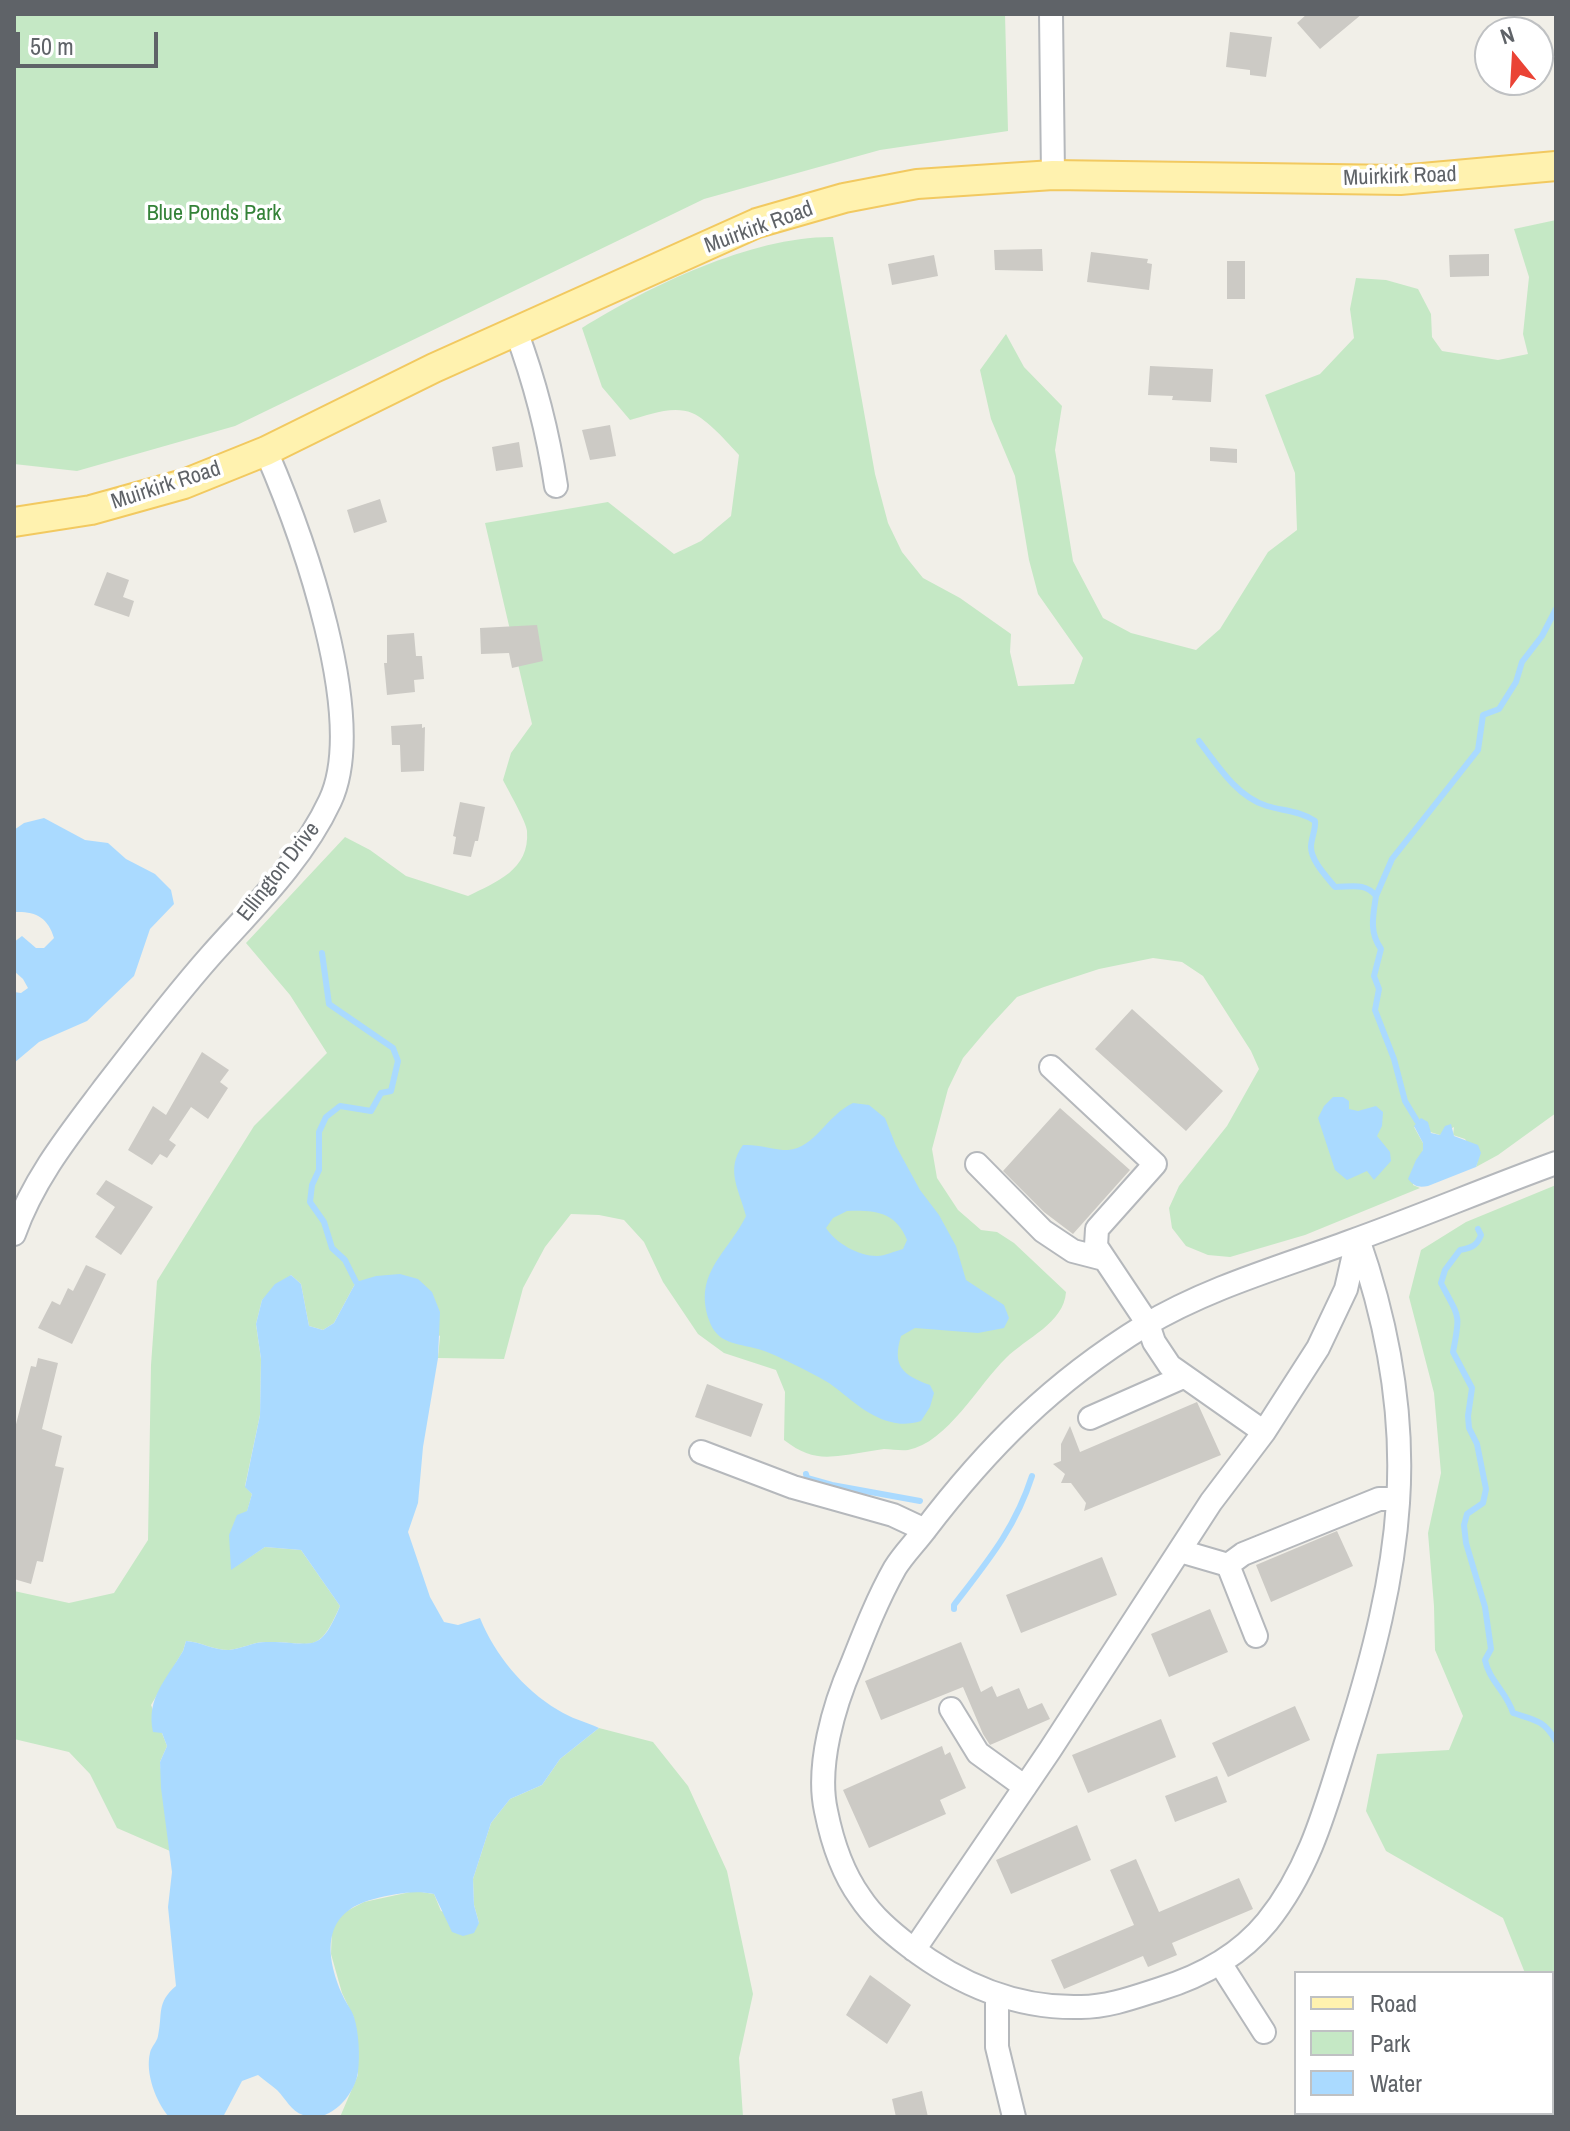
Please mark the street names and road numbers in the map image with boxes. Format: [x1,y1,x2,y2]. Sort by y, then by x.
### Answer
street label: Muirkirk Road [1343,162,1457,192]
street label: Muirkirk Road [701,196,817,260]
street label: Muirkirk Road [108,456,224,516]
street label: Ellington Drive [232,817,326,927]

